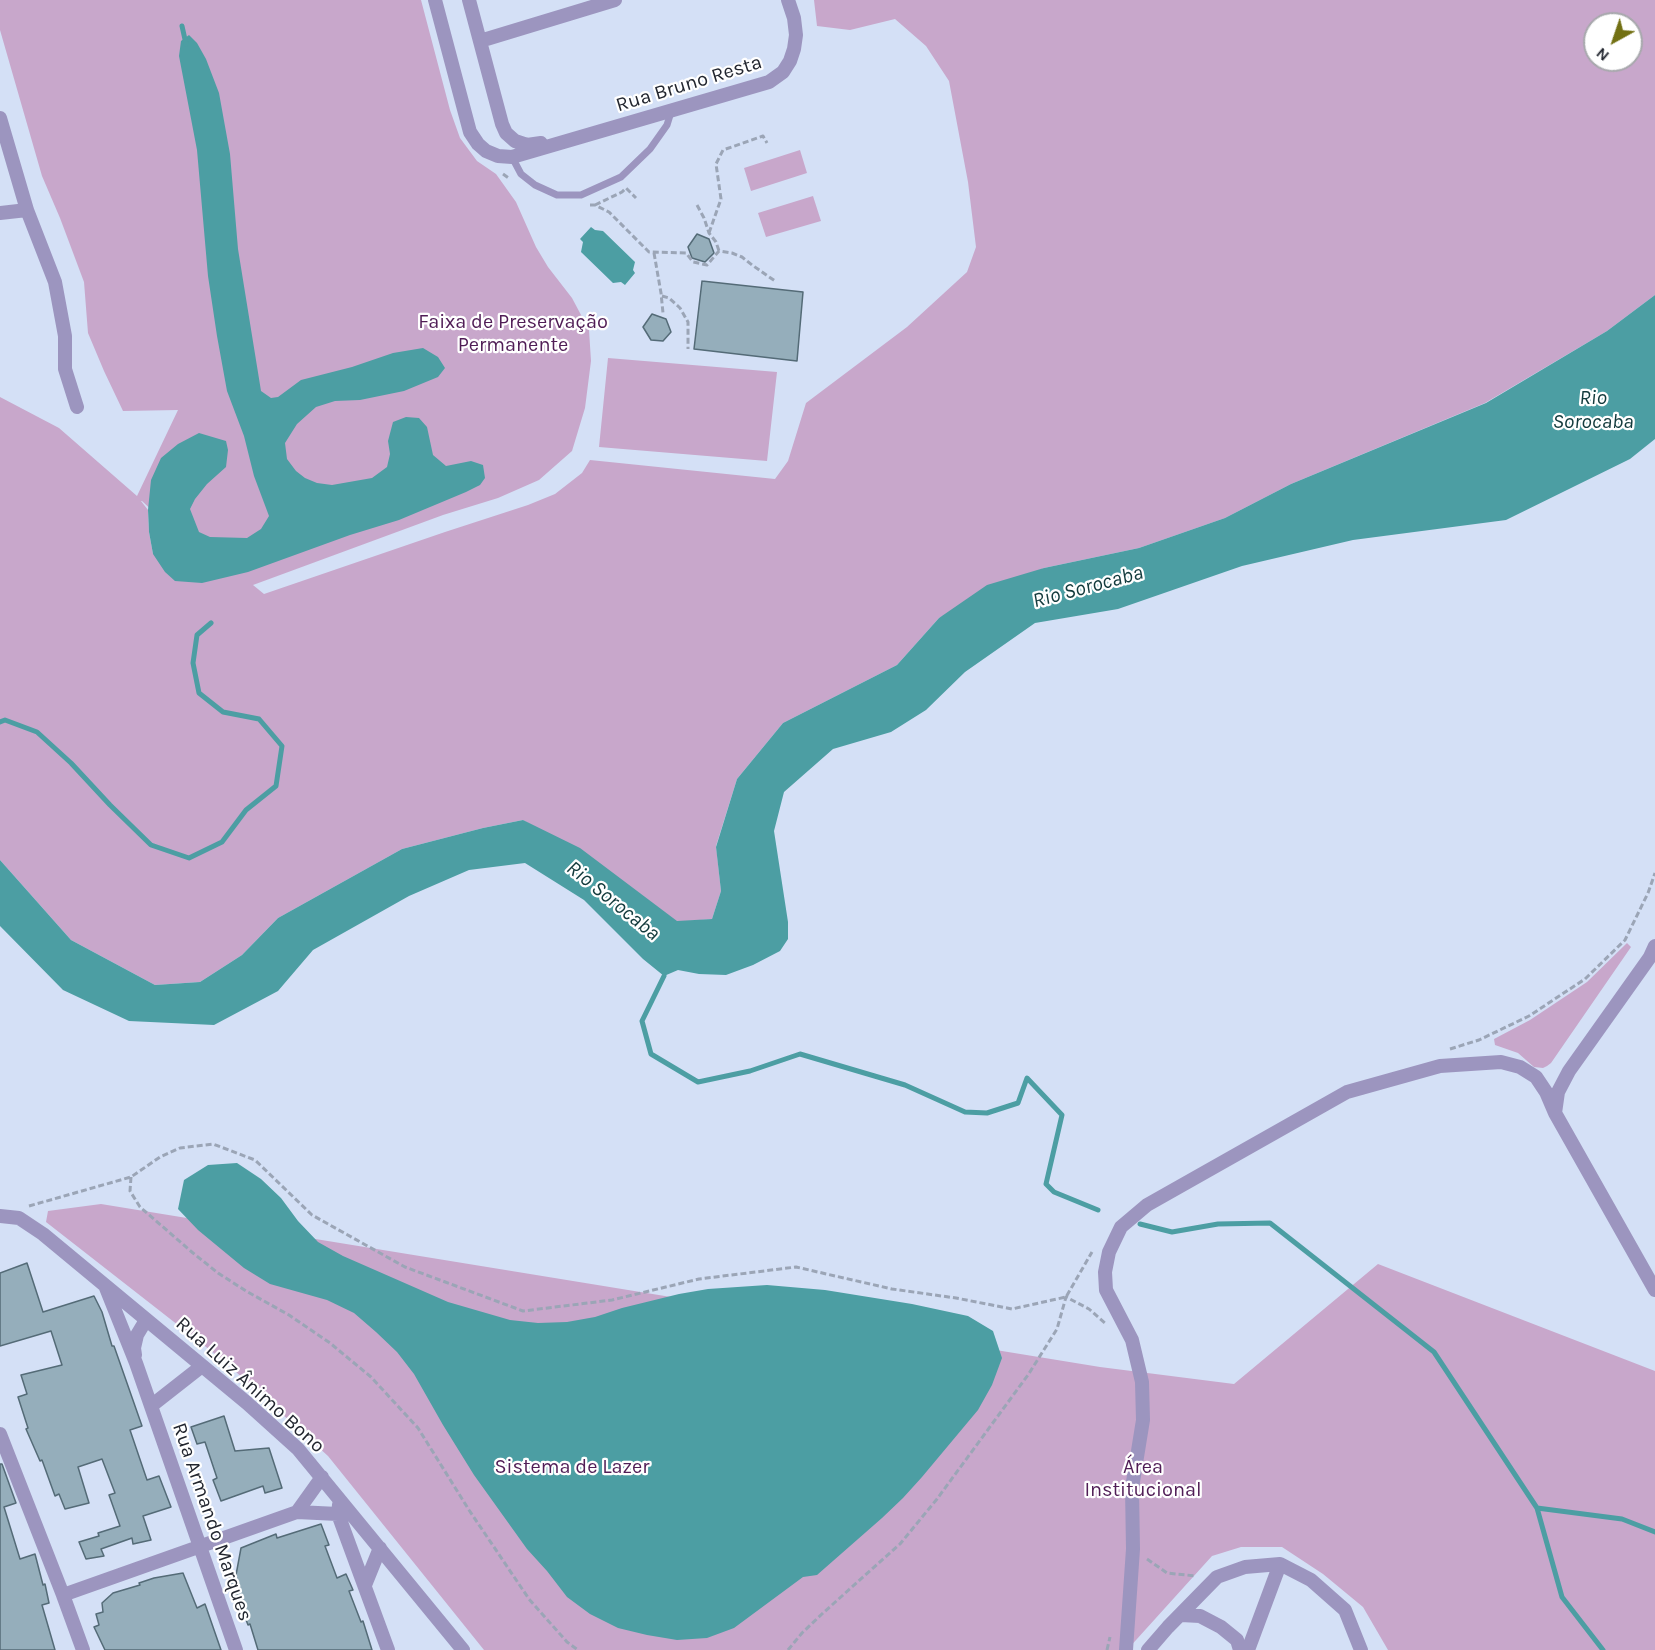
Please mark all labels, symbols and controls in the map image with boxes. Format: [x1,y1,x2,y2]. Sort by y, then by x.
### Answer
north arrow [1583,12,1643,72]
text: N [1592,44,1613,66]
street label: Rua Bruno Resta [613,50,765,118]
park label: Faixa de Preservação Permanente [418,310,608,357]
water label: Rio Sorocaba [1552,385,1634,435]
water label: Rio Sorocaba [1030,560,1146,614]
water label: Rio Sorocaba [561,856,665,946]
street label: Rua Luiz Ânimo Bono [171,1312,329,1458]
street label: Rua Armando Marques [167,1420,257,1624]
park label: Sistema de Lazer [494,1455,650,1479]
park label: Área Institucional [1084,1455,1202,1502]

